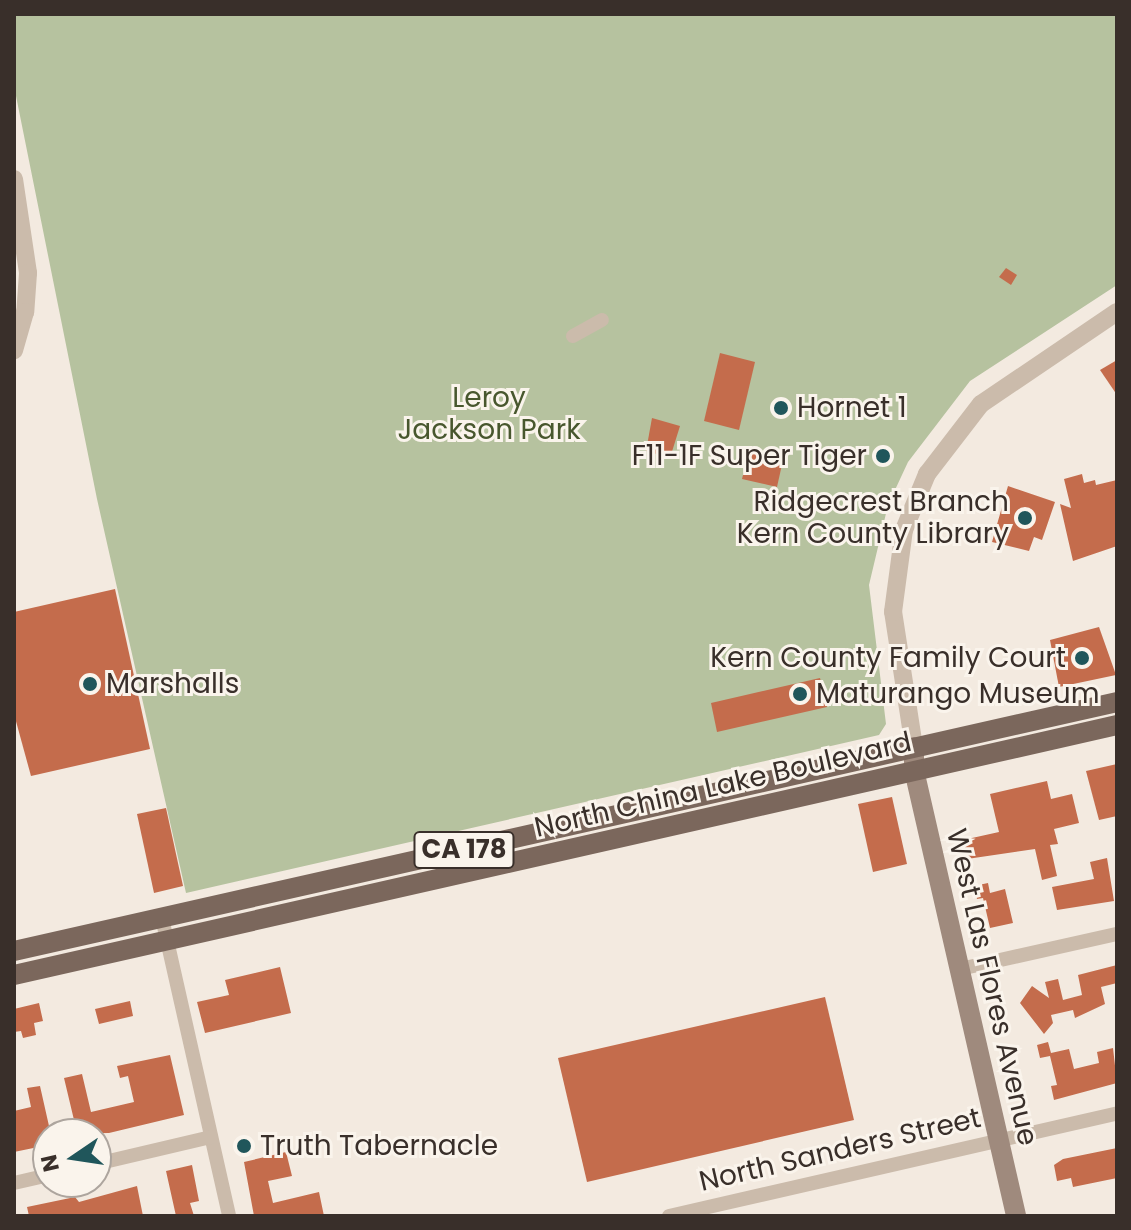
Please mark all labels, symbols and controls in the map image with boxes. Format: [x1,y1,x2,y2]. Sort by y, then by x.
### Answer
park label: Leroy Jackson Park [397,381,581,447]
place label: Hornet 1 [797,391,907,425]
marker: Hornet 1 [772,399,790,417]
place label: F11-1F Super Tiger [632,439,867,473]
marker: F11-1F Super Tiger [874,447,892,465]
place label: Ridgecrest Branch Kern County Library [737,485,1009,551]
marker: Ridgecrest Branch Kern County Library [1016,509,1034,527]
place label: Kern County Family Court [710,641,1066,675]
marker: Kern County Family Court [1073,649,1091,667]
place label: Marshalls [106,667,239,701]
marker: Marshalls [81,675,99,693]
place label: Maturango Museum [816,677,1100,711]
marker: Maturango Museum [791,685,809,703]
street label: North China Lake Boulevard [531,725,915,845]
street label: West Las Flores Avenue [939,825,1045,1149]
road number: CA 178 [412,828,516,872]
street label: North Sanders Street [696,1101,984,1199]
north arrow [32,1118,112,1198]
place label: Truth Tabernacle [260,1129,498,1163]
marker: Truth Tabernacle [235,1137,253,1155]
text: N [33,1152,67,1175]

